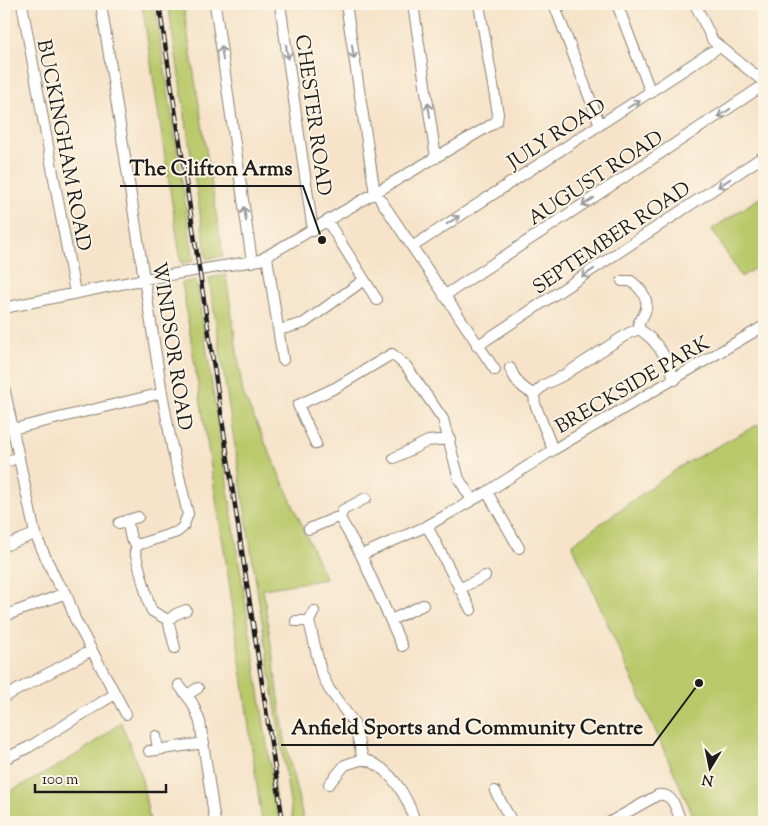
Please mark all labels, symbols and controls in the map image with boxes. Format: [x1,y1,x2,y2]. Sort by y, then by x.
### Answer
street label: CHESTER ROAD [286,33,337,198]
street label: BUCKINGHAM ROAD [28,37,97,254]
one-way arrow [282,44,292,60]
one-way arrow [348,44,358,60]
one-way arrow [217,45,227,61]
street label: JULY ROAD [501,92,612,178]
one-way arrow [626,98,640,108]
one-way arrow [423,103,433,119]
one-way arrow [717,108,731,118]
street label: AUGUST ROAD [523,124,670,234]
callout: The Clifton Arms [120,150,303,186]
text: The Clifton Arms [130,155,292,185]
street label: SEPTEMBER ROAD [528,175,697,303]
one-way arrow [717,178,731,188]
one-way arrow [582,197,596,207]
one-way arrow [240,206,250,222]
one-way arrow [446,215,460,225]
street label: WINDSOR ROAD [143,260,198,433]
one-way arrow [581,268,595,278]
street label: BRECKSIDE PARK [550,330,717,442]
callout: Anfield Sports and Community Centre [281,709,653,745]
text: Anfield Sports and Community Centre [291,714,643,744]
north arrow [686,744,736,794]
scale bar [35,761,166,793]
text: N [701,768,715,790]
text: 100 m [42,770,79,791]

